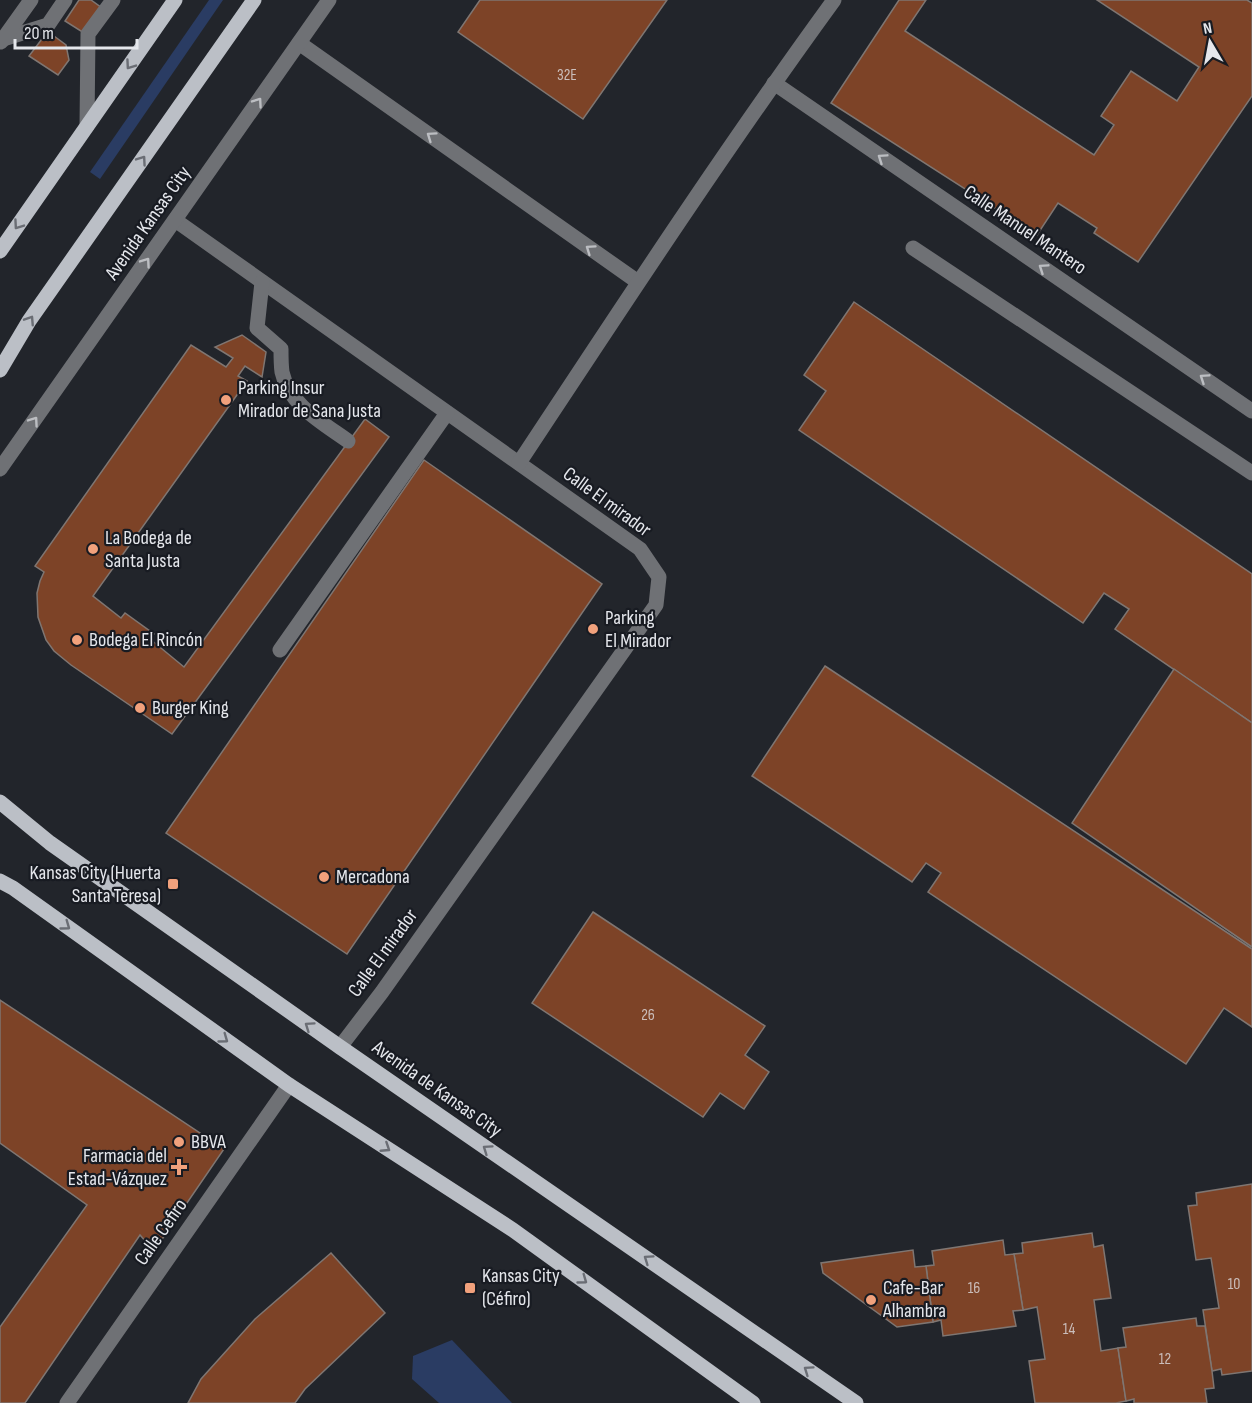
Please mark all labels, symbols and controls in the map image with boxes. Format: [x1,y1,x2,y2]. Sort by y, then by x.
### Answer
scale bar [15,12,136,50]
north arrow [1180,12,1240,72]
text: N [1202,19,1214,39]
text: 20 m [24,23,54,44]
one-way arrow [126,59,137,70]
house number: 32E [557,66,577,85]
one-way arrow [251,98,262,109]
one-way arrow [426,132,437,143]
one-way arrow [878,154,889,165]
one-way arrow [135,156,146,167]
street label: Avenida Kansas City [99,161,196,285]
street label: Calle Manuel Mantero [959,180,1091,280]
one-way arrow [14,218,25,229]
one-way arrow [586,245,597,256]
one-way arrow [139,257,150,268]
one-way arrow [1039,264,1050,275]
one-way arrow [23,316,34,327]
one-way arrow [1199,374,1210,385]
place label: Parking Insur Mirador de Sana Justa [238,376,381,423]
marker: Parking Insur Mirador de Sana Justa [219,393,233,407]
one-way arrow [27,417,38,428]
street label: Calle El mirador [558,462,656,542]
place label: La Bodega de Santa Justa [105,526,192,573]
marker: La Bodega de Santa Justa [86,542,100,556]
place label: Parking El Mirador [605,606,671,653]
marker: Parking El Mirador [586,622,600,636]
place label: Bodega El Rincón [89,628,203,652]
marker: Bodega El Rincón [70,633,84,647]
place label: Burger King [152,696,229,720]
marker: Burger King [133,701,147,715]
place label: Kansas City (Huerta Santa Teresa) [30,861,161,908]
place label: Mercadona [336,865,410,889]
marker: Mercadona [317,870,331,884]
marker: Kansas City (Huerta Santa Teresa) [166,877,180,891]
street label: Calle El mirador [343,904,423,1002]
one-way arrow [59,919,70,930]
house number: 26 [641,1006,655,1025]
one-way arrow [305,1022,316,1033]
one-way arrow [218,1032,229,1043]
street label: Avenida de Kansas City [367,1035,507,1143]
place label: BBVA [191,1130,226,1154]
marker: BBVA [172,1135,186,1149]
one-way arrow [379,1141,390,1152]
place label: Farmacia del Estad-Vázquez [68,1144,167,1191]
one-way arrow [483,1145,494,1156]
marker: Farmacia del Estad-Vázquez [172,1160,186,1174]
street label: Calle Cefiro [129,1194,193,1270]
one-way arrow [643,1255,654,1266]
place label: Kansas City (Céfiro) [482,1264,560,1311]
one-way arrow [576,1273,587,1284]
house number: 10 [1228,1275,1240,1294]
place label: Cafe-Bar Alhambra [882,1276,946,1323]
house number: 16 [968,1279,980,1298]
marker: Kansas City (Céfiro) [463,1281,477,1295]
marker: Cafe-Bar Alhambra [864,1293,878,1307]
house number: 14 [1063,1320,1075,1339]
house number: 12 [1159,1350,1171,1369]
one-way arrow [804,1366,815,1377]

